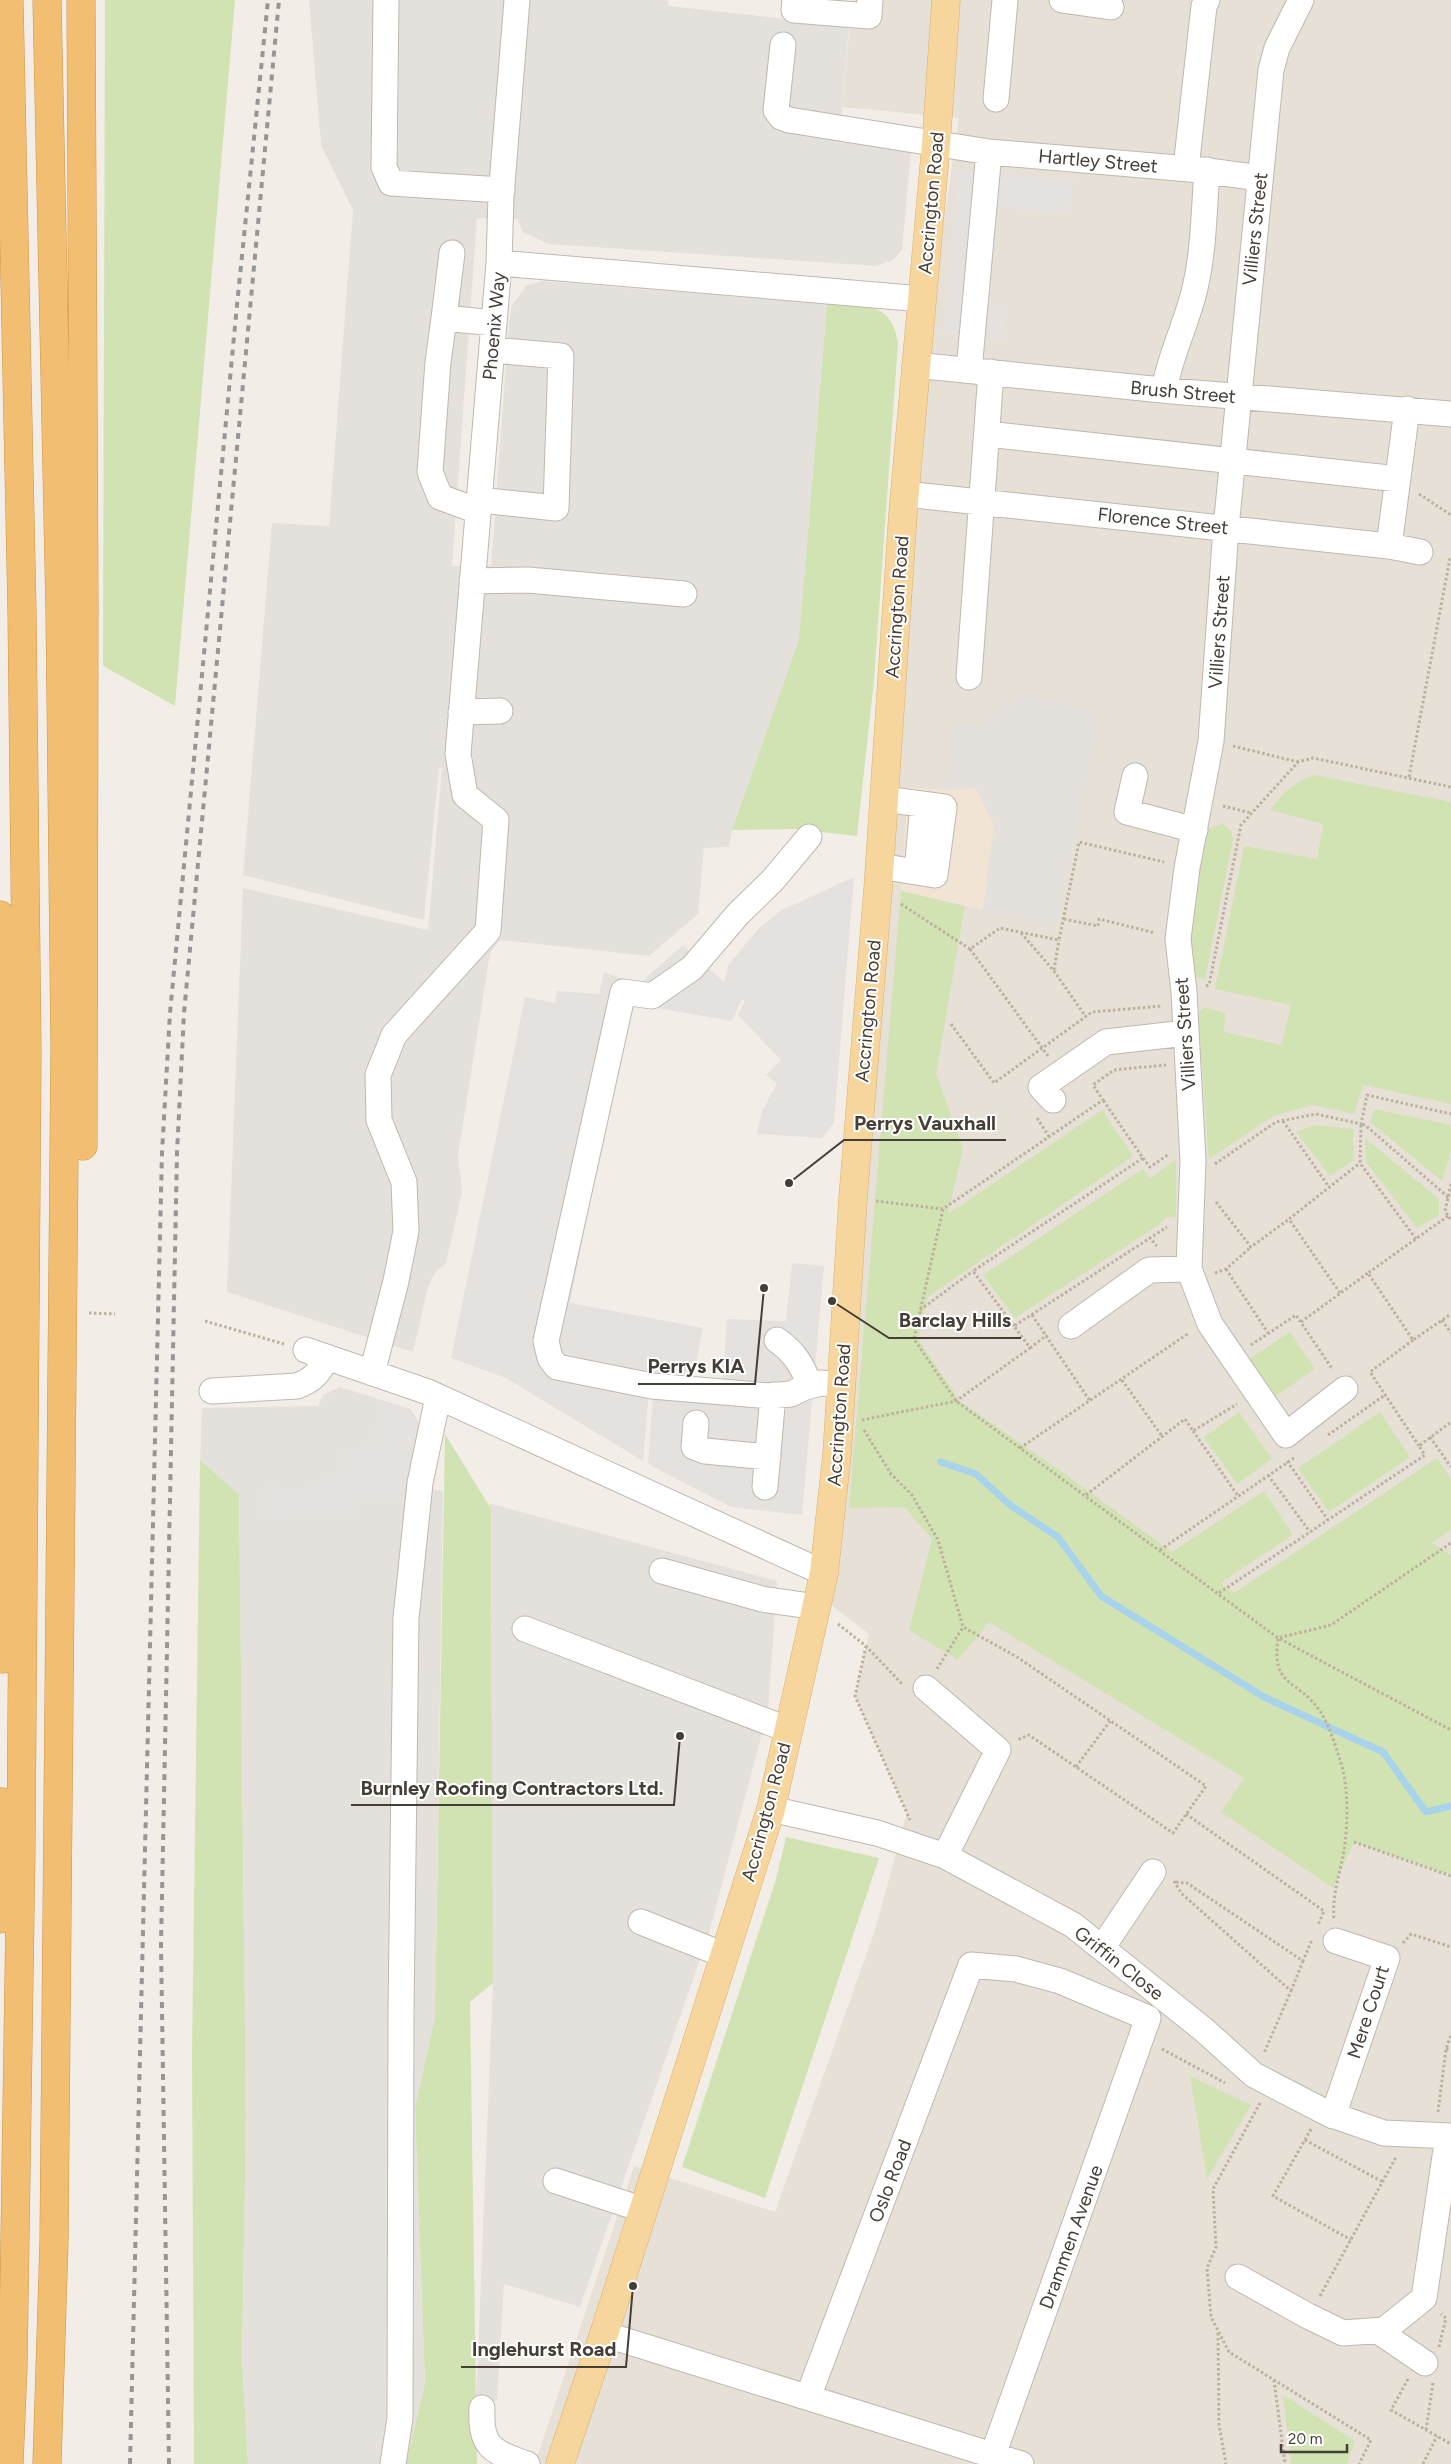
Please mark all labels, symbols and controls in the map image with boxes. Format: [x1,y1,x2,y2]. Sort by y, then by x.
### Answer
street label: Accrington Road [913,131,949,275]
street label: Hartley Street [1037,144,1159,178]
street label: Villiers Street [1238,171,1272,287]
street label: Phoenix Way [478,271,510,381]
street label: Brush Street [1129,376,1237,408]
street label: Florence Street [1096,503,1230,539]
street label: Accrington Road [881,535,913,679]
street label: Villiers Street [1204,574,1234,690]
street label: Accrington Road [850,939,886,1083]
street label: Villiers Street [1170,976,1200,1092]
callout: Perrys Vauxhall [844,1105,1006,1140]
text: Perrys Vauxhall [854,1111,996,1135]
callout: Barclay Hills [889,1303,1021,1338]
text: Barclay Hills [899,1308,1011,1332]
street label: Accrington Road [823,1343,855,1487]
callout: Perrys KIA [638,1349,755,1384]
text: Perrys KIA [647,1354,745,1378]
street label: Accrington Road [736,1740,796,1884]
callout: Burnley Roofing Contractors Ltd. [351,1770,674,1805]
text: Burnley Roofing Contractors Ltd. [360,1776,664,1800]
street label: Griffin Close [1070,1921,1168,2005]
street label: Mere Court [1342,1962,1394,2062]
street label: Oslo Road [864,2136,916,2226]
street label: Drammen Avenue [1034,2162,1108,2312]
callout: Inglehurst Road [461,2332,626,2367]
text: Inglehurst Road [472,2337,616,2361]
scale bar [1281,2422,1347,2454]
text: 20 m [1288,2430,1322,2448]

